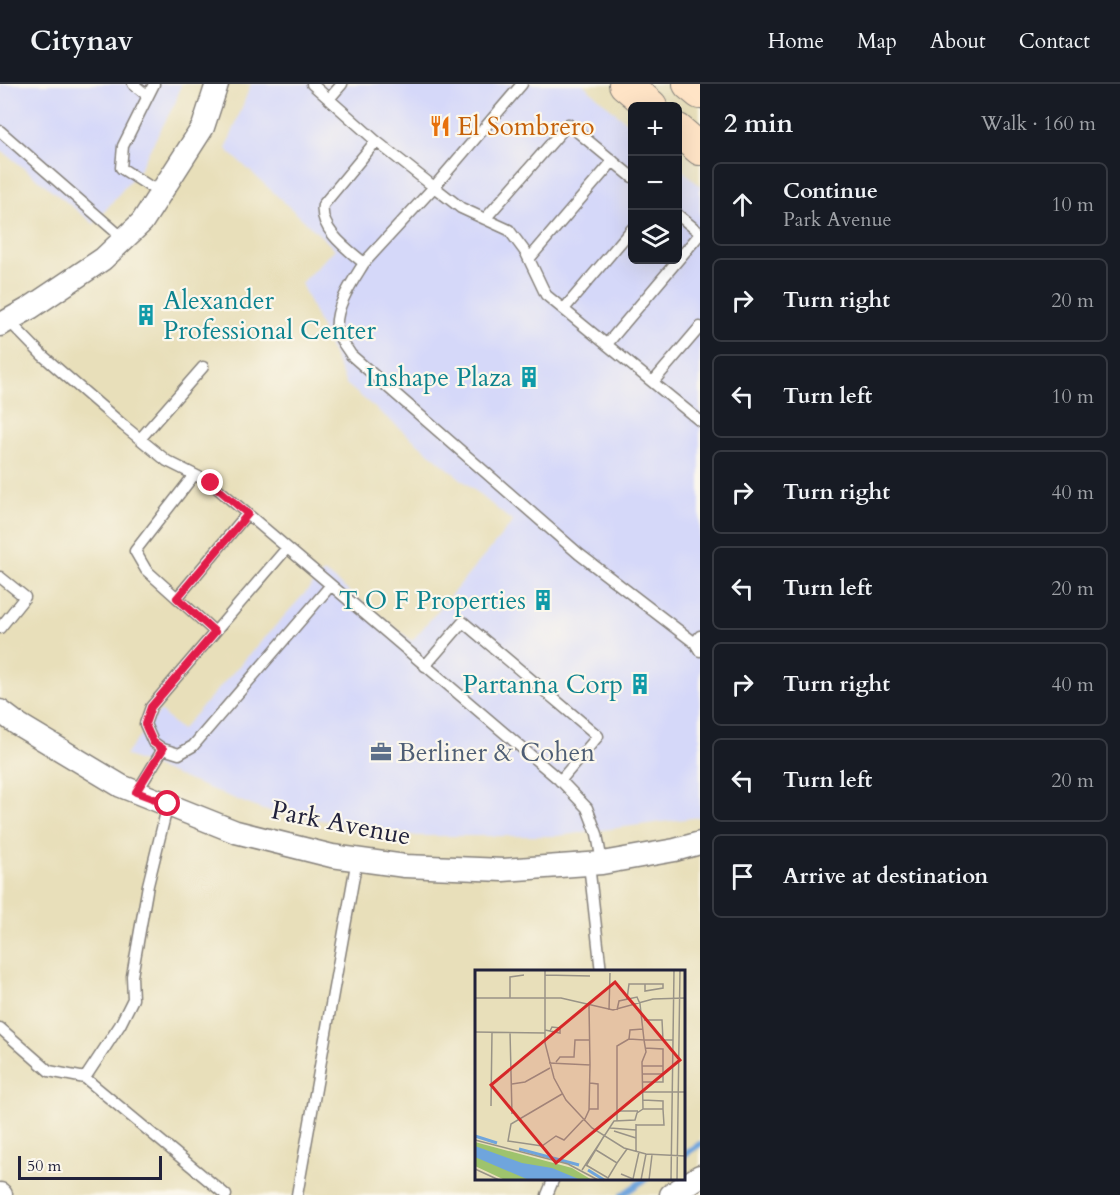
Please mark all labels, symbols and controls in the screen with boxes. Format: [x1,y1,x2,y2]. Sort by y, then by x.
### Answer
text: Citynav [30,22,133,60]
text: Home [768,27,824,56]
text: Map [857,27,897,56]
text: About [930,27,986,56]
text: Contact [1019,27,1090,56]
map controls [628,102,682,264]
button: + [628,102,682,156]
text: 2 min [724,106,793,141]
place label: El Sombrero [457,109,595,144]
text: Walk · 160 m [981,110,1096,137]
restaurant icon: El Sombrero [428,114,452,138]
button: − [628,156,682,210]
text: Continue [783,176,878,206]
icon: ahead [726,188,759,221]
text: 10 m [1051,191,1094,218]
text: Park Avenue [783,206,892,233]
button: layers [628,210,682,264]
place label: Alexander Professional Center [163,283,376,348]
icon: right [726,284,759,317]
text: Turn right [783,285,890,315]
text: 20 m [1051,287,1094,314]
building icon: Alexander Professional Center [134,303,158,327]
place label: Inshape Plaza [365,360,512,395]
building icon: Inshape Plaza [517,365,541,389]
icon: left [726,380,759,413]
text: Turn left [783,381,872,411]
text: 10 m [1051,383,1094,410]
route end [197,469,223,495]
icon: right [726,476,759,509]
text: Turn right [783,477,890,507]
text: 40 m [1051,479,1094,506]
icon: left [726,572,759,605]
text: Turn left [783,573,872,603]
text: 20 m [1051,575,1094,602]
place label: T O F Properties [339,583,526,618]
building icon: T O F Properties [531,588,555,612]
place label: Partanna Corp [462,667,623,702]
icon: right [726,668,759,701]
text: Turn right [783,669,890,699]
text: 40 m [1051,671,1094,698]
building icon: Partanna Corp [628,672,652,696]
place label: Berliner & Cohen [398,735,595,770]
office icon: Berliner & Cohen [369,740,393,764]
icon: left [726,764,759,797]
text: Turn left [783,765,872,795]
text: 20 m [1051,767,1094,794]
route start [154,790,180,816]
street label: Park Avenue [268,792,414,854]
icon: arrive [726,860,759,893]
text: Arrive at destination [783,861,988,891]
inset map [475,970,685,1180]
scale bar [18,1153,162,1180]
text: 50 m [27,1155,61,1177]

